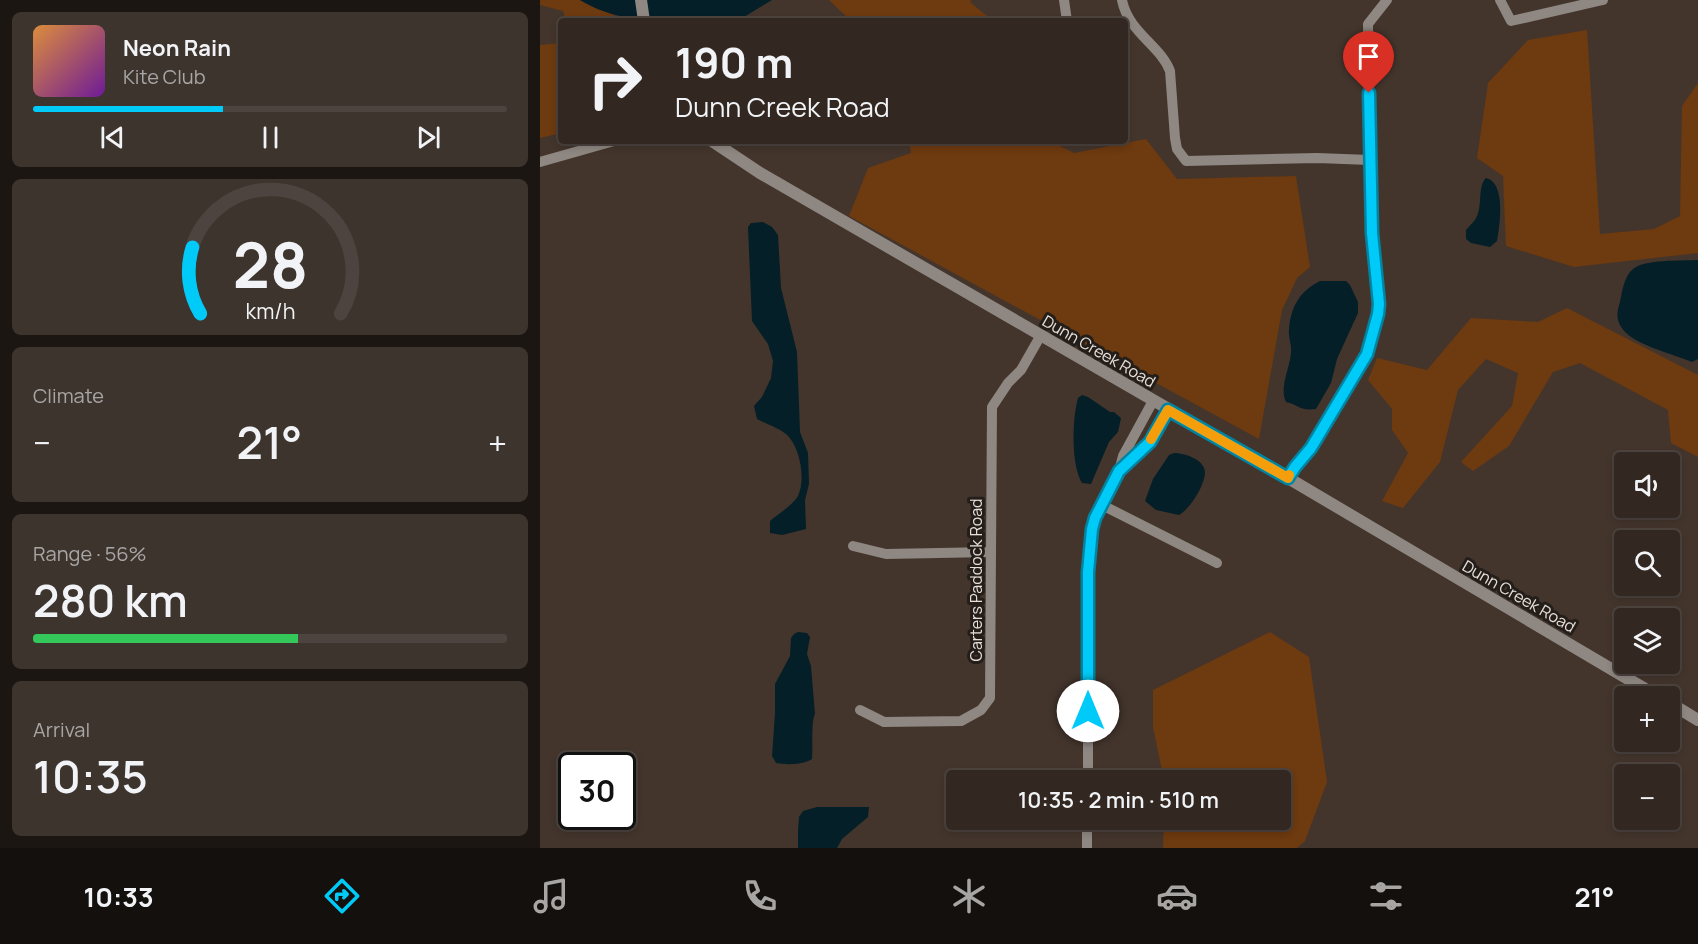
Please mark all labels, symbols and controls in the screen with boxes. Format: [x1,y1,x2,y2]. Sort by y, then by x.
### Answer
pin [1343,31,1394,93]
text: Neon Rain [123,33,231,63]
text: 190 m [675,33,793,91]
icon: arrive [1352,40,1385,73]
icon: right [576,42,654,120]
text: Kite Club [123,63,206,90]
text: Dunn Creek Road [675,88,890,125]
icon: previous [96,121,129,154]
icon: pause [254,121,287,154]
icon: next [412,121,445,154]
text: 28 [232,221,308,307]
text: km/h [245,296,295,325]
street label: Dunn Creek Road [1038,310,1160,392]
text: Climate [33,382,104,409]
text: 21° [237,411,302,473]
text: − [33,420,51,465]
text: + [488,420,507,465]
map controls [1614,452,1680,830]
button: sound [1614,452,1680,518]
street label: Carters Paddock Road [965,498,987,662]
button: search [1614,530,1680,596]
text: Range · 56% [33,540,147,567]
street label: Dunn Creek Road [1458,555,1580,637]
text: 280 km [33,569,188,631]
button: layers [1614,608,1680,674]
position arrow [1056,679,1120,743]
button: + [1614,686,1680,752]
text: Arrival [33,716,90,743]
text: 10:35 [33,745,148,807]
speed limit sign: 30 [558,752,636,830]
button: − [1614,764,1680,830]
text: 10:35 · 2 min · 510 m [1018,785,1219,815]
icon: directions [321,875,363,917]
icon: music [530,875,572,917]
icon: phone [739,875,781,917]
icon: climate [948,875,990,917]
icon: car [1156,875,1198,917]
icon: filters [1365,875,1407,917]
text: 10:33 [83,878,154,915]
text: 21° [1574,878,1614,915]

